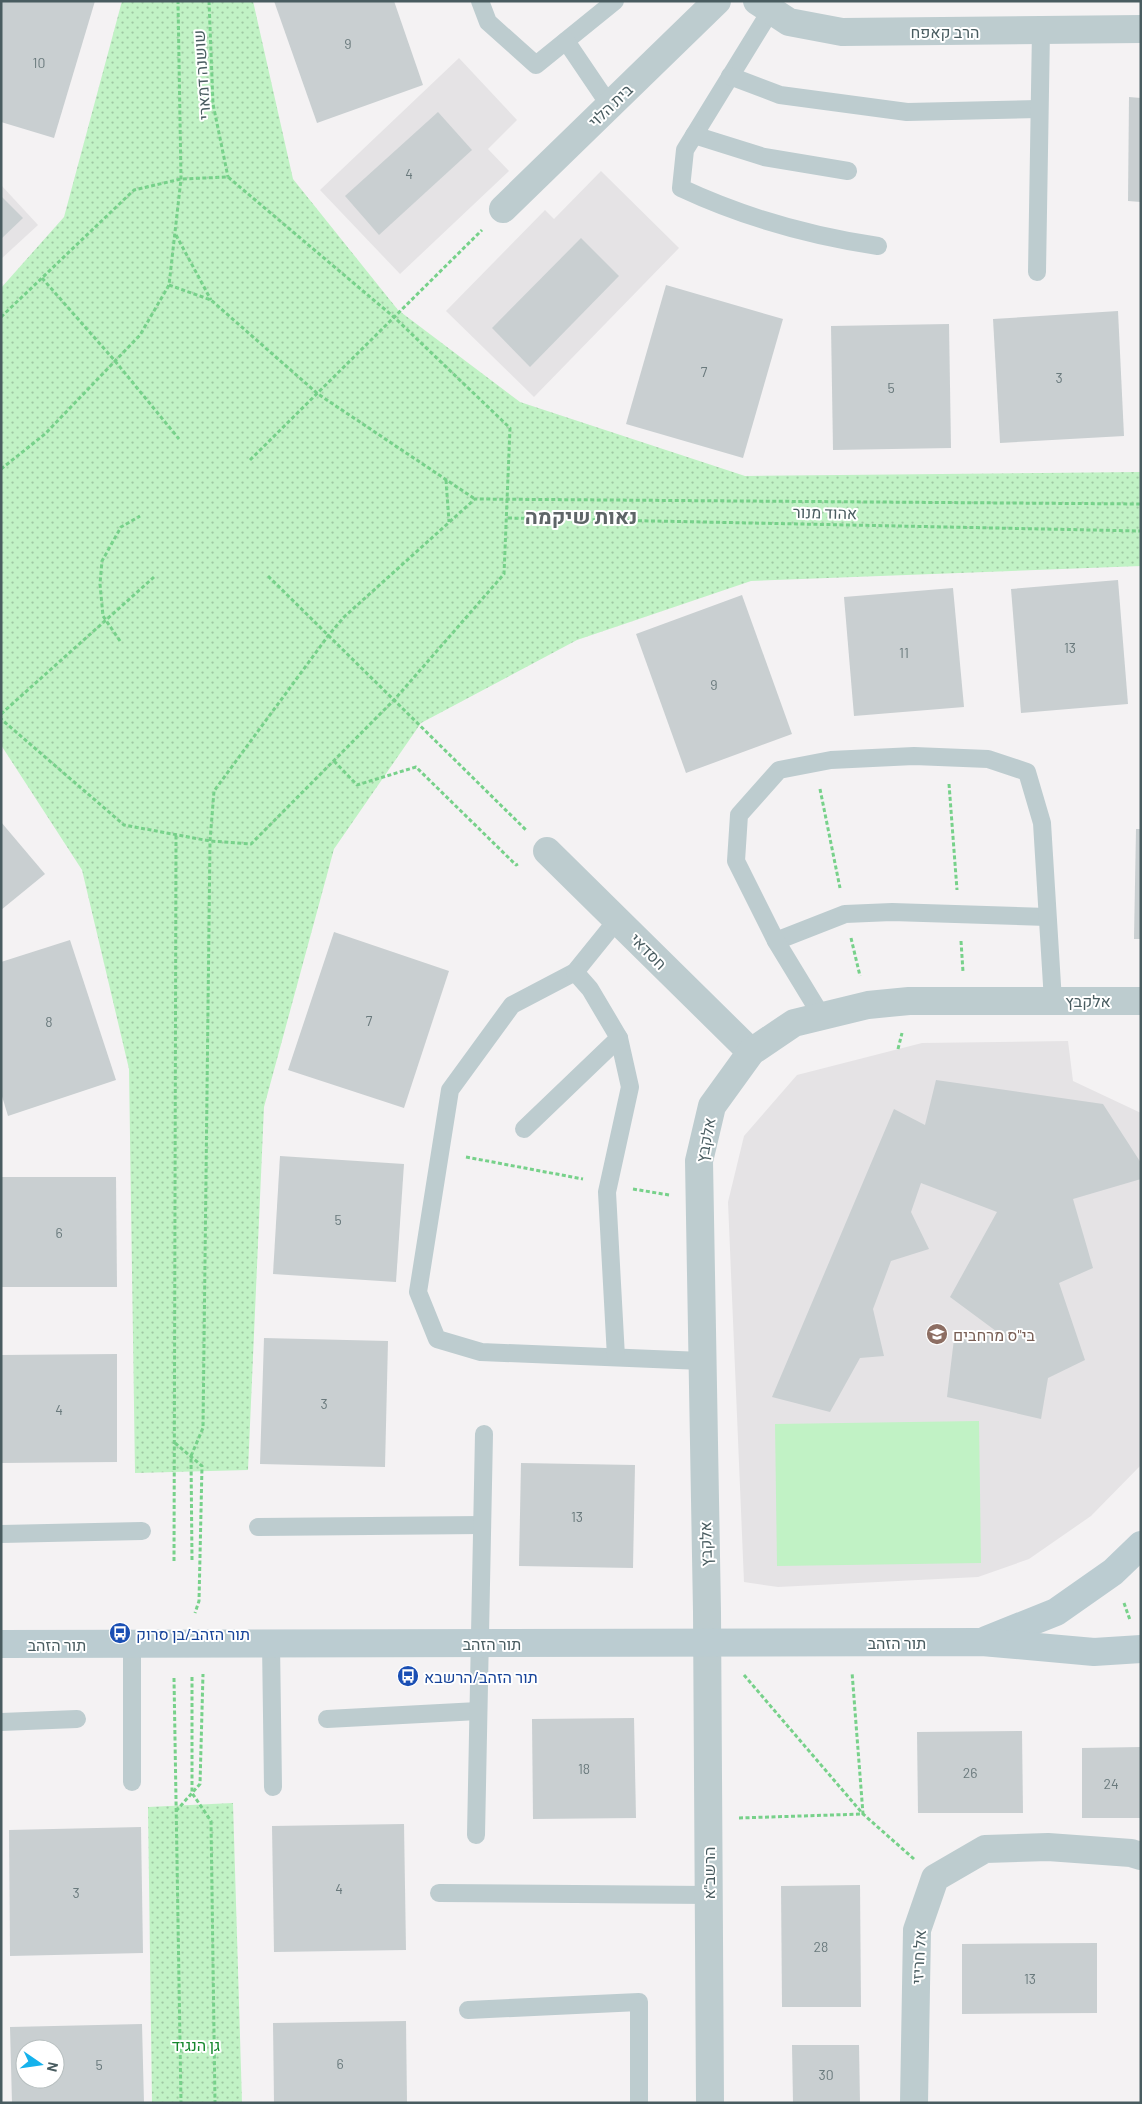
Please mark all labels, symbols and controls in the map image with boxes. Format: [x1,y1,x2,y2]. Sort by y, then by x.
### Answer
street label: הרב קאפח [911,22,979,41]
street label: שושנה דמארי [188,29,214,121]
house number: 9 [344,35,352,52]
house number: 10 [33,54,45,71]
street label: בית הלוי [584,79,636,130]
house number: 4 [405,165,413,182]
house number: 7 [701,363,708,380]
house number: 3 [1055,369,1063,386]
house number: 5 [887,379,895,396]
street label: אהוד מנור [793,502,857,522]
district label: נאות שיקמה [525,503,637,528]
house number: 13 [1064,639,1076,656]
house number: 11 [899,644,909,661]
house number: 9 [710,676,718,693]
street label: חסדאי [627,929,671,973]
street label: אלקבץ [1065,991,1111,1010]
house number: 7 [366,1012,373,1029]
house number: 8 [45,1013,53,1030]
street label: אלקבץ [691,1116,719,1164]
house number: 5 [334,1211,342,1228]
house number: 6 [55,1224,63,1241]
school or university icon: בי"ס מרחבים [925,1322,949,1346]
place label: בי"ס מרחבים [953,1325,1036,1344]
house number: 3 [320,1395,328,1412]
house number: 4 [55,1401,63,1418]
house number: 13 [571,1508,583,1525]
street label: אלקבץ [695,1521,715,1567]
bus stop icon: תור הזהב/בן סרוק [108,1621,132,1645]
place label: תור הזהב/בן סרוק [136,1624,250,1643]
street label: תור הזהב [868,1633,926,1652]
street label: תור הזהב [463,1634,521,1653]
street label: תור הזהב [28,1635,86,1654]
bus stop icon: תור הזהב/הרשבא [396,1664,420,1688]
place label: תור הזהב/הרשבא [424,1667,538,1686]
house number: 18 [578,1760,590,1777]
house number: 26 [963,1764,977,1781]
house number: 24 [1103,1775,1119,1792]
street label: הרשב"א [699,1847,718,1899]
house number: 4 [335,1880,343,1897]
house number: 3 [72,1884,80,1901]
street label: אל חריזי [907,1929,929,1985]
house number: 28 [814,1938,828,1955]
house number: 13 [1024,1970,1036,1987]
park label: גן הנגיד [172,2035,220,2054]
north arrow [15,2039,65,2089]
house number: 6 [336,2055,344,2072]
house number: 5 [95,2056,103,2073]
text: N [44,2061,62,2073]
house number: 30 [818,2066,834,2083]

